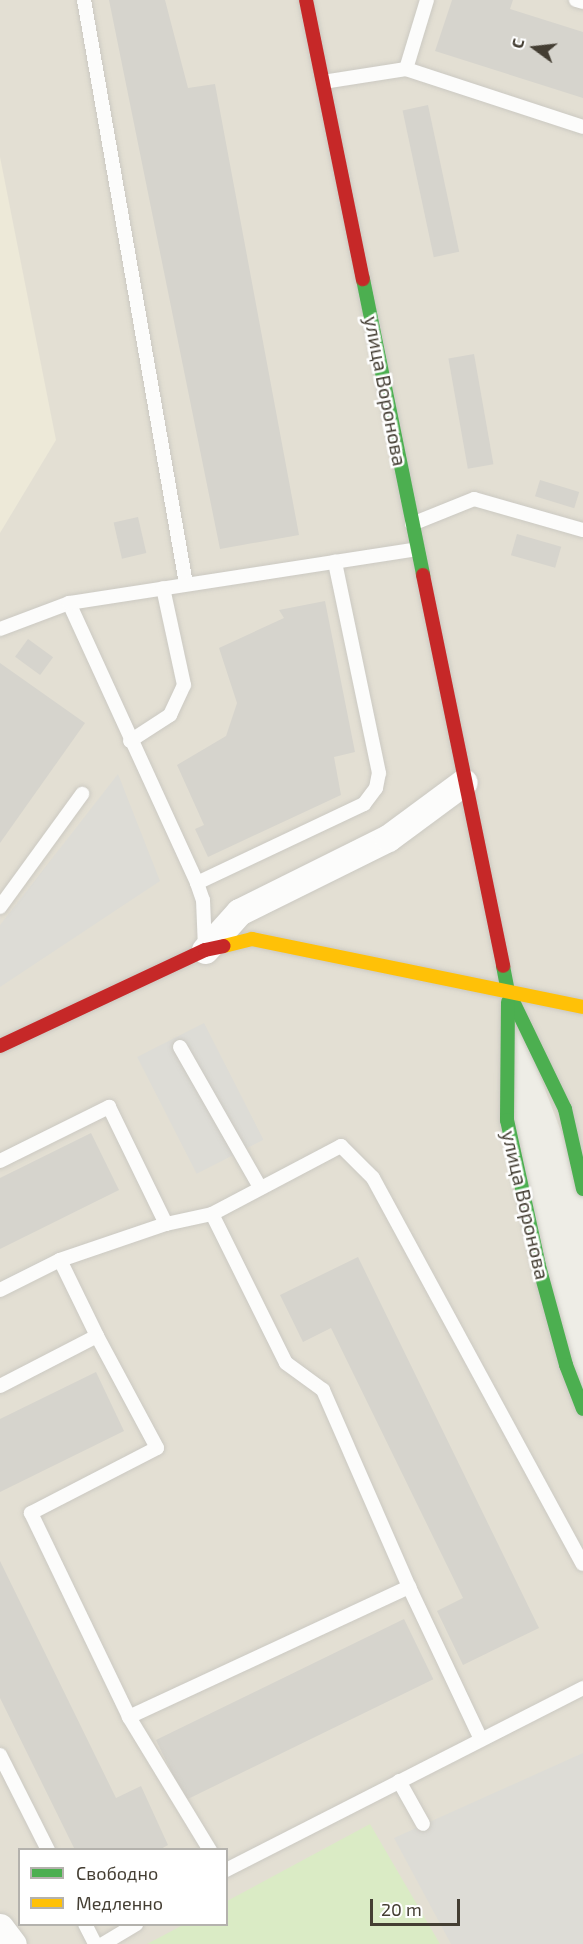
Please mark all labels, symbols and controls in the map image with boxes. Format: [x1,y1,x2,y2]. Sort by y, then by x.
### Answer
north arrow [505,18,565,78]
text: С [507,36,528,50]
street label: улица Воронова [360,314,412,468]
street label: улица Воронова [497,1128,555,1282]
legend [18,1848,228,1926]
text: Свободно [76,1862,158,1884]
scale bar [373,1887,463,1925]
text: Медленно [76,1892,163,1914]
text: 20 m [381,1898,422,1920]

